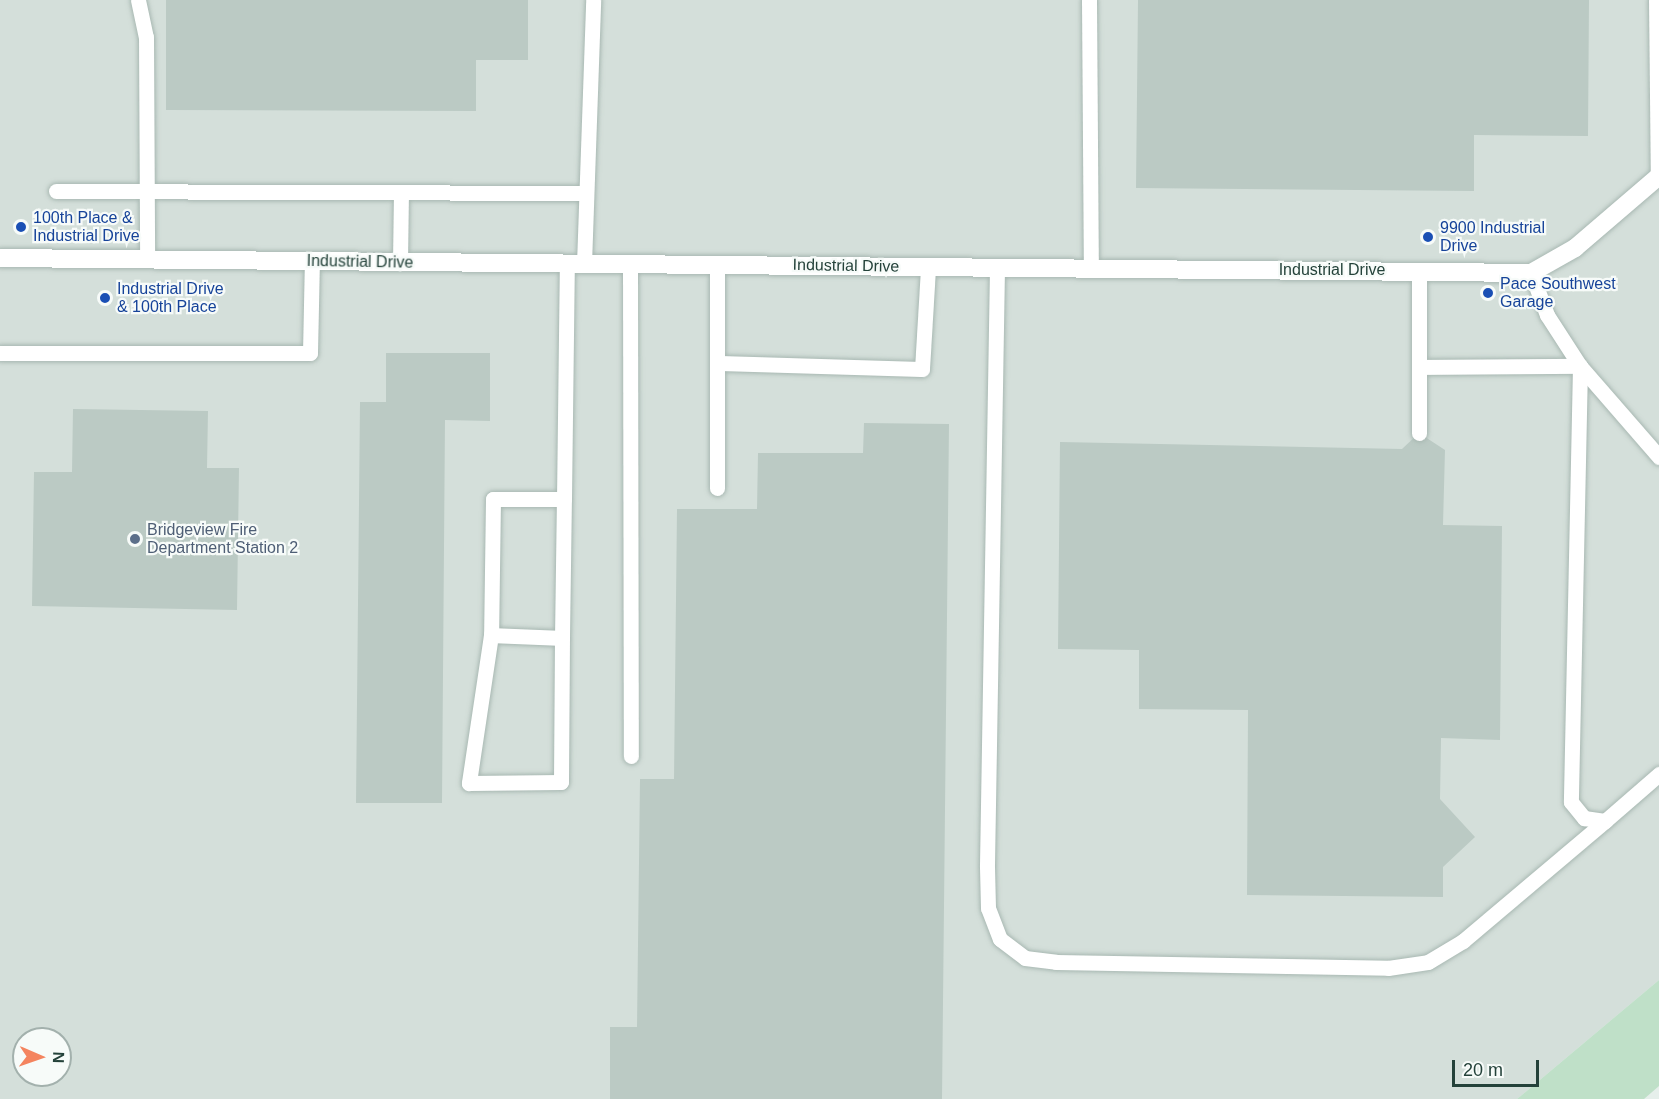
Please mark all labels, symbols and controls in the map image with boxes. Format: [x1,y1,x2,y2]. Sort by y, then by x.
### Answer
place label: 100th Place & Industrial Drive [33,208,140,246]
place label: 9900 Industrial Drive [1440,218,1545,256]
marker: 100th Place & Industrial Drive [14,220,28,234]
marker: 9900 Industrial Drive [1421,230,1435,244]
street label: Industrial Drive [306,251,414,273]
street label: Industrial Drive [792,255,900,277]
street label: Industrial Drive [1279,260,1385,280]
place label: Pace Southwest Garage [1500,274,1616,312]
place label: Industrial Drive & 100th Place [117,279,224,317]
marker: Pace Southwest Garage [1481,286,1495,300]
marker: Industrial Drive & 100th Place [98,291,112,305]
place label: Bridgeview Fire Department Station 2 [147,520,298,558]
marker: Bridgeview Fire Department Station 2 [128,532,142,546]
north arrow [12,1027,72,1087]
scale bar [1455,1048,1542,1086]
text: N [50,1052,67,1064]
text: 20 m [1463,1060,1503,1080]

